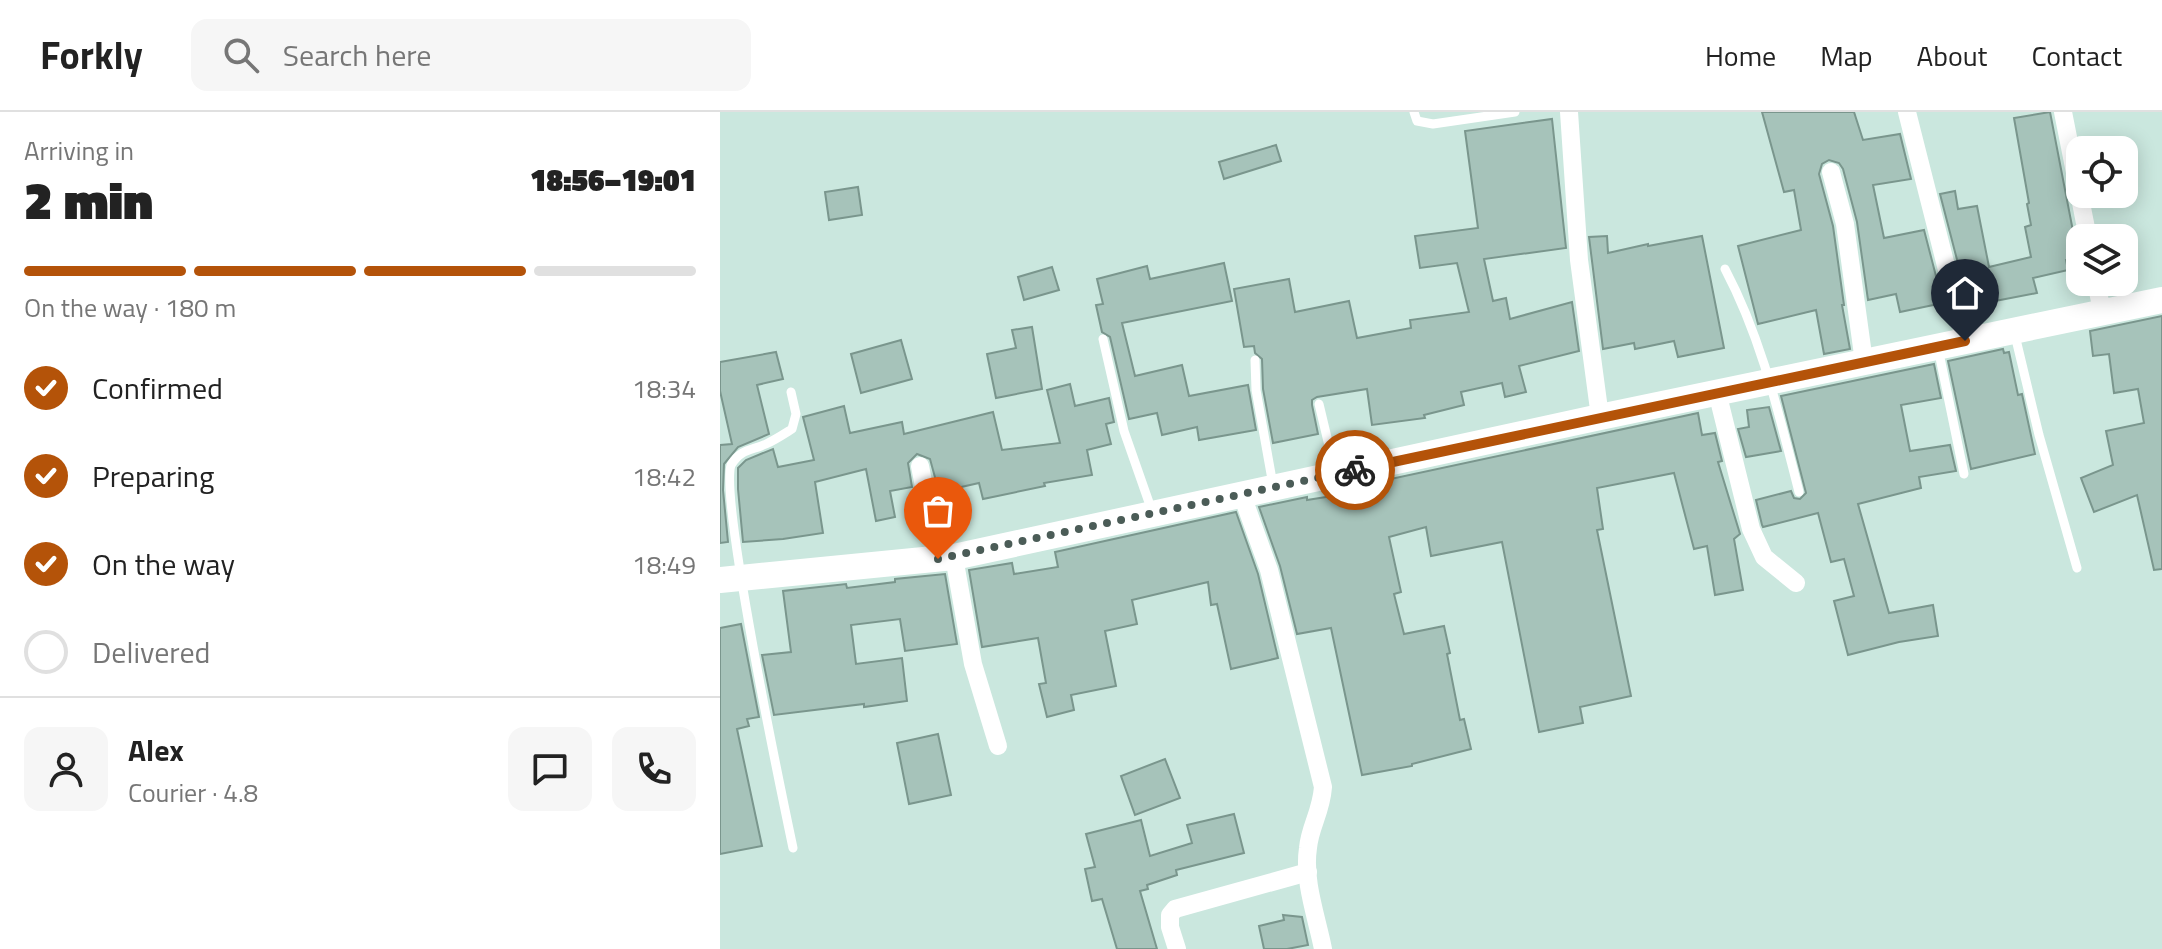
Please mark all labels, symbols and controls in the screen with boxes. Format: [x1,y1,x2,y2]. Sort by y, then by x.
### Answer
search box [191,19,751,91]
text: Forkly [40,26,143,84]
text: Search here [283,32,432,78]
icon: search [219,33,263,77]
text: Home [1705,34,1776,77]
text: Map [1820,34,1873,77]
text: About [1917,34,1987,77]
text: Contact [2031,34,2122,77]
text: Arriving in [24,131,134,170]
map controls [2066,136,2138,296]
button: locate [2066,136,2138,208]
text: 18:56–19:01 [530,157,696,203]
text: 2 min [24,160,153,239]
button: layers [2066,224,2138,296]
pin [1931,259,1999,341]
icon: home [1943,271,1987,315]
text: On the way · 180 m [24,288,236,327]
text: Confirmed [92,365,223,411]
icon: check [24,366,68,410]
text: 18:34 [632,369,696,408]
courier [1315,430,1395,510]
icon: bike [1333,448,1377,492]
text: Preparing [92,453,214,499]
icon: check [24,454,68,498]
text: 18:42 [632,457,696,496]
pin [904,477,972,559]
icon: bag [916,489,960,533]
text: On the way [92,541,235,587]
icon: check [24,542,68,586]
text: 18:49 [632,545,696,584]
text: Delivered [92,629,210,675]
button: person [24,727,108,811]
text: Alex [128,727,184,773]
button: chat [508,727,592,811]
button: phone [612,727,696,811]
text: Courier · 4.8 [128,773,258,812]

